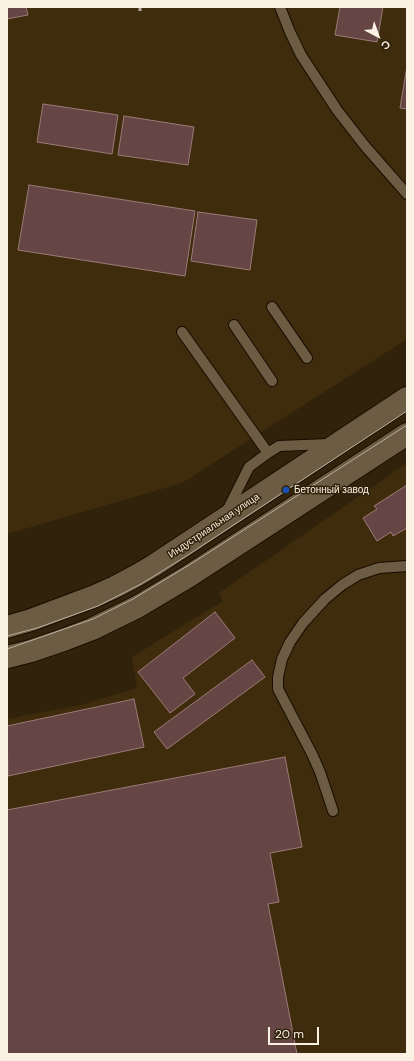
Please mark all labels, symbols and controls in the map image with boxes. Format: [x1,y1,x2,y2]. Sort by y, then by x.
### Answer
north arrow [358,16,398,56]
text: С [378,37,393,53]
place label: Бетонный завод [294,484,369,496]
marker: Бетонный завод [281,485,291,495]
street label: Индустриальная улица [166,491,262,561]
scale bar [270,1019,321,1045]
text: 20 m [275,1026,304,1042]

